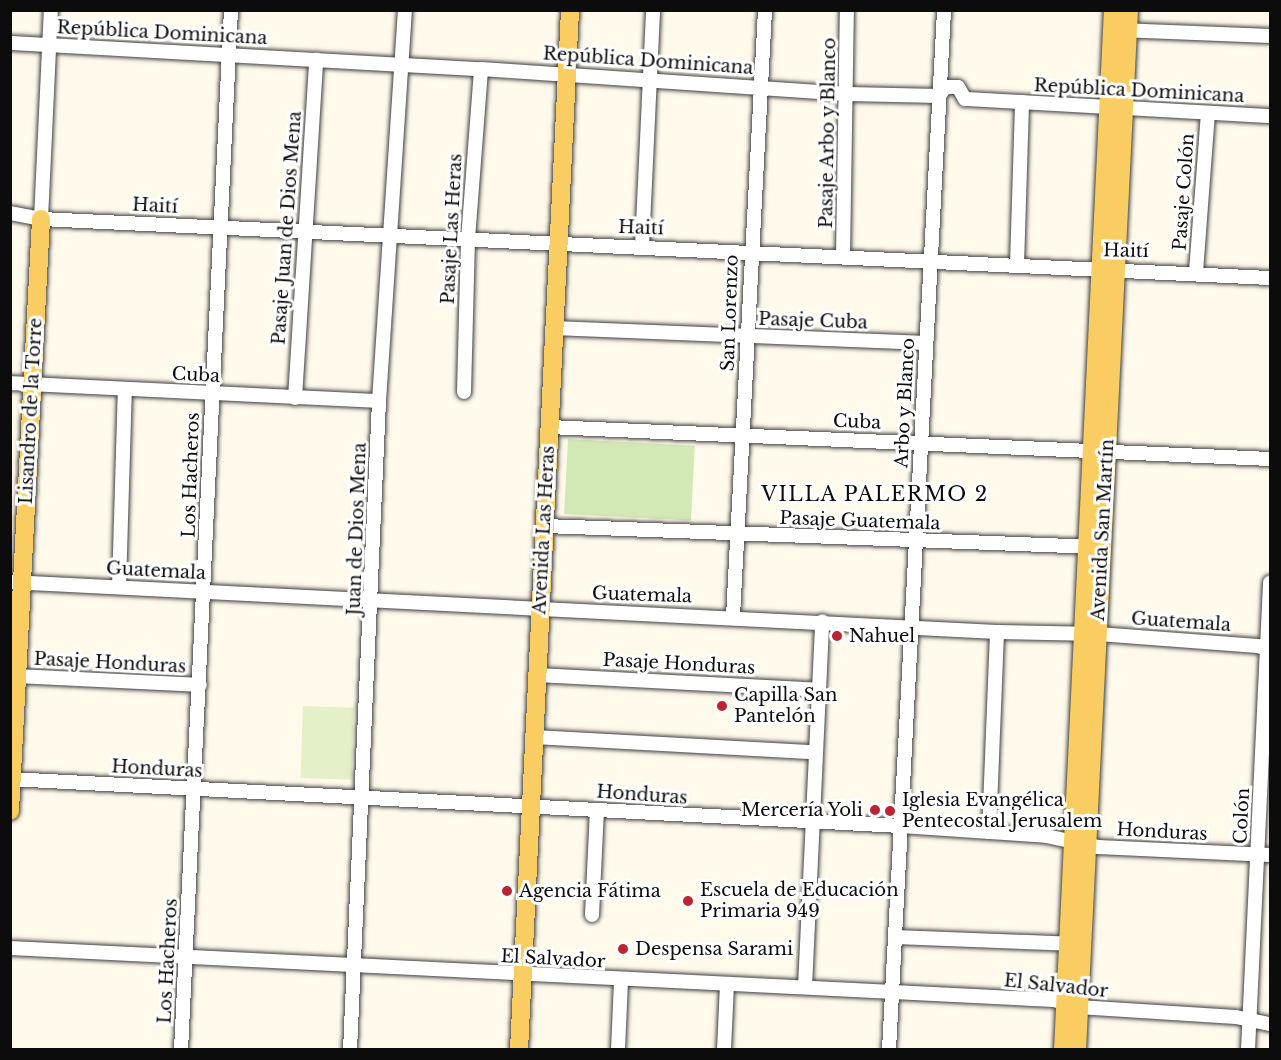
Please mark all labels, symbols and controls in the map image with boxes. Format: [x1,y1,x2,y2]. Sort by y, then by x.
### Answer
street label: República Dominicana [56,17,268,49]
street label: Pasaje Arbo y Blanco [816,37,840,229]
street label: República Dominicana [542,43,754,79]
street label: República Dominicana [1033,75,1245,107]
street label: Pasaje Juan de Dios Mena [268,110,306,346]
street label: Pasaje Colón [1169,133,1199,251]
street label: Pasaje Las Heras [437,153,467,305]
street label: Haití [132,194,178,218]
street label: Haití [618,216,664,240]
street label: Haití [1103,240,1149,262]
street label: San Lorenzo [717,254,743,372]
street label: Pasaje Cuba [758,308,868,334]
street label: Lisandro de la Torre [15,317,47,505]
street label: Arbo y Blanco [891,337,919,469]
street label: Cuba [171,363,221,387]
street label: Cuba [833,410,881,434]
street label: Los Hacheros [178,412,204,538]
street label: Avenida San Martín [1087,438,1119,622]
street label: Juan de Dios Mena [343,442,371,616]
street label: Avenida Las Heras [529,445,559,615]
district label: VILLA PALERMO 2 [761,482,989,506]
street label: Pasaje Guatemala [779,507,941,535]
street label: Guatemala [106,558,206,584]
street label: Guatemala [592,582,692,608]
street label: Guatemala [1130,608,1232,636]
place label: Nahuel [849,625,915,647]
marker: Nahuel [830,629,844,643]
street label: Pasaje Honduras [33,648,187,678]
street label: Pasaje Honduras [602,649,756,679]
place label: Capilla San Pantelón [734,685,838,728]
marker: Capilla San Pantelón [715,699,729,713]
street label: Honduras [111,756,203,782]
street label: Honduras [596,781,688,809]
street label: Colón [1230,787,1254,845]
place label: Iglesia Evangélica Pentecostal Jerusalem [902,790,1102,832]
place label: Mercería Yoli [740,799,863,821]
marker: Mercería Yoli [868,803,882,817]
marker: Iglesia Evangélica Pentecostal Jerusalem [883,804,897,818]
street label: Honduras [1116,819,1208,845]
place label: Agencia Fátima [519,880,661,902]
place label: Escuela de Educación Primaria 949 [700,880,899,922]
marker: Agencia Fátima [500,884,514,898]
marker: Escuela de Educación Primaria 949 [681,894,695,908]
street label: Los Hacheros [154,898,182,1024]
place label: Despensa Sarami [635,938,793,960]
marker: Despensa Sarami [616,942,630,956]
street label: El Salvador [500,945,606,973]
street label: El Salvador [1003,970,1109,1002]

